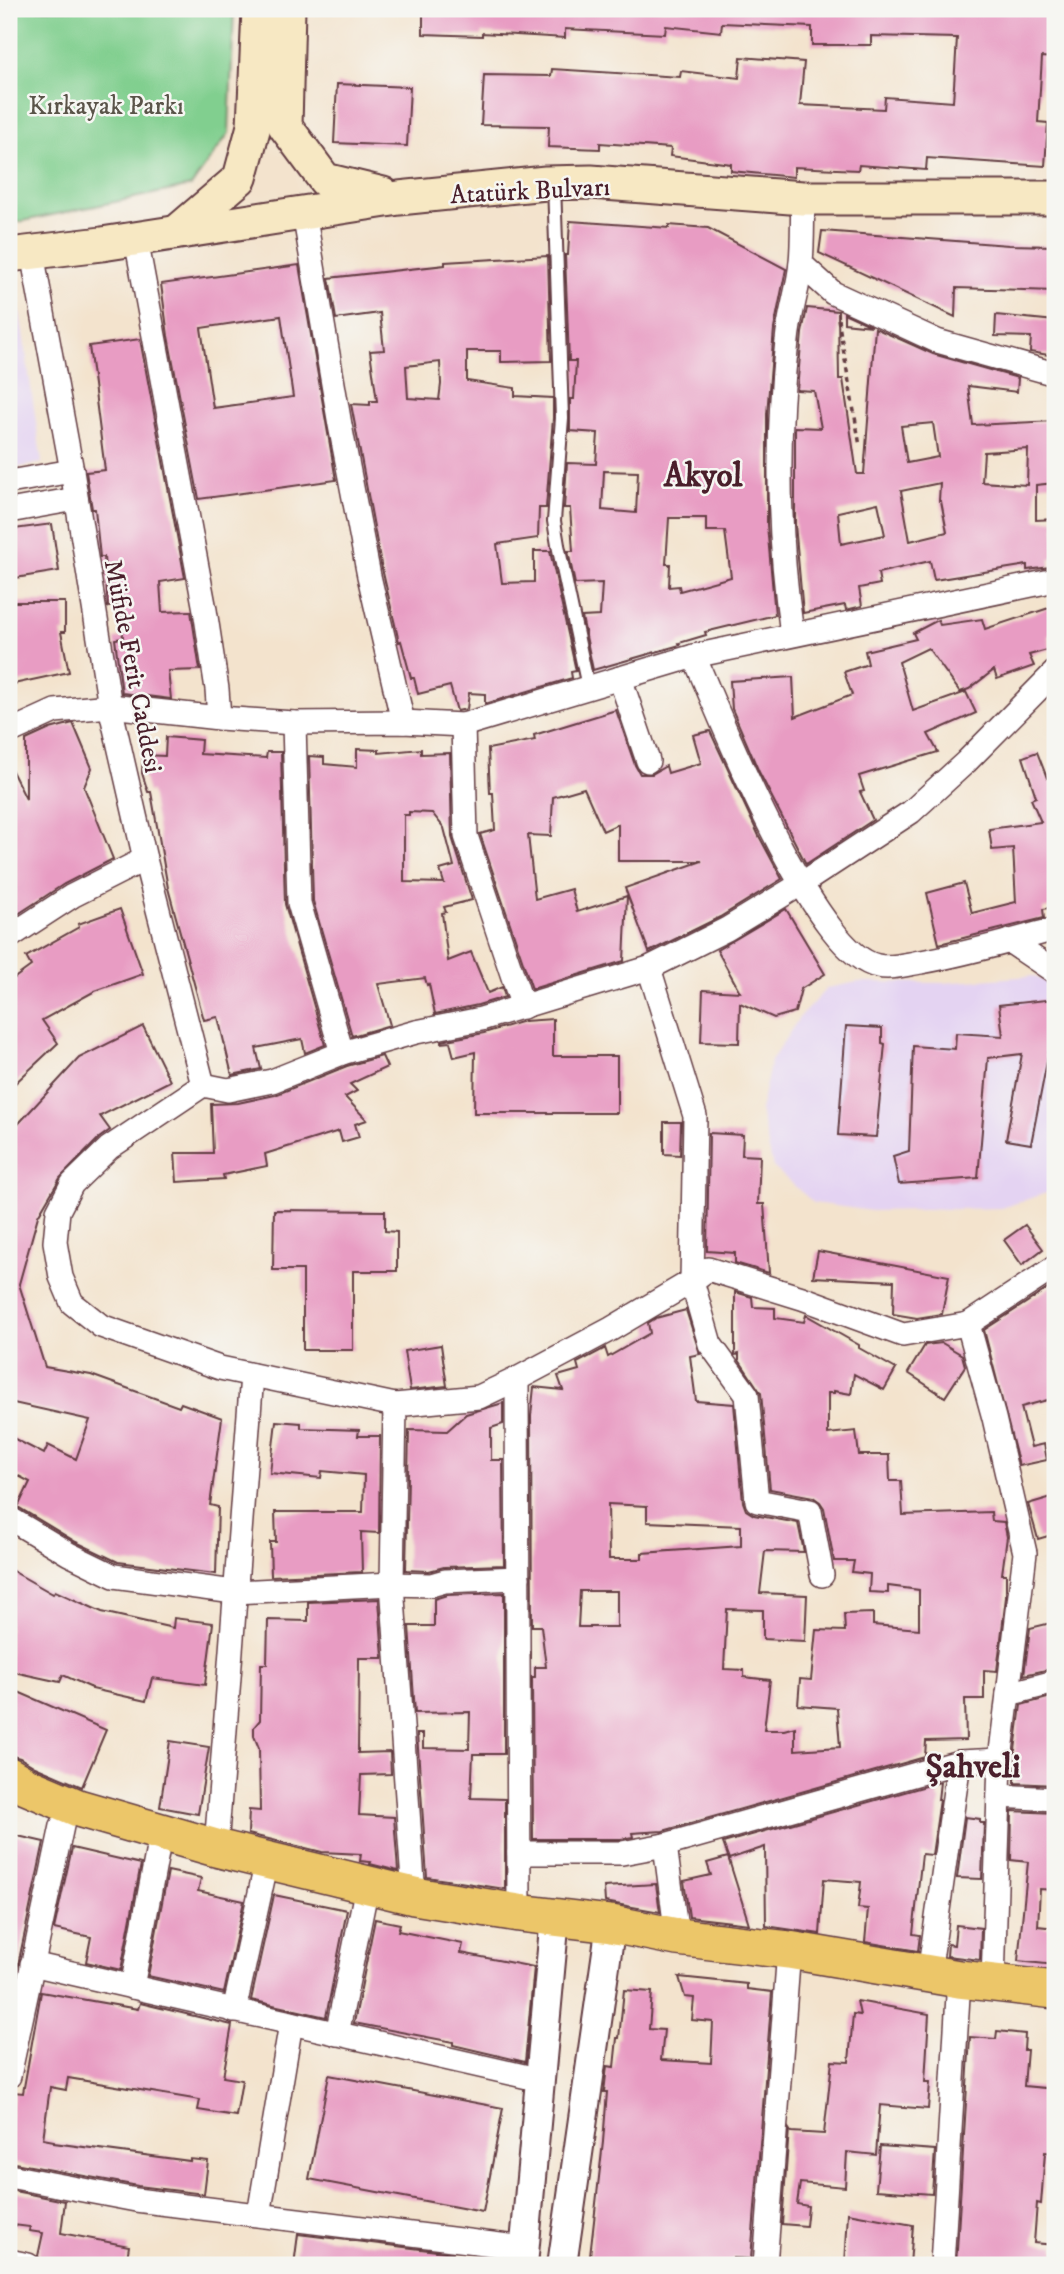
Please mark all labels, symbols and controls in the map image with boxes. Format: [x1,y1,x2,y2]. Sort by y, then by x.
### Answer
park label: Kırkayak Parkı [28,90,184,123]
street label: Atatürk Bulvarı [449,171,611,212]
district label: Akyol [663,456,743,497]
street label: Müfide Ferit Caddesi [96,557,169,776]
district label: Şahveli [926,1747,1020,1788]

